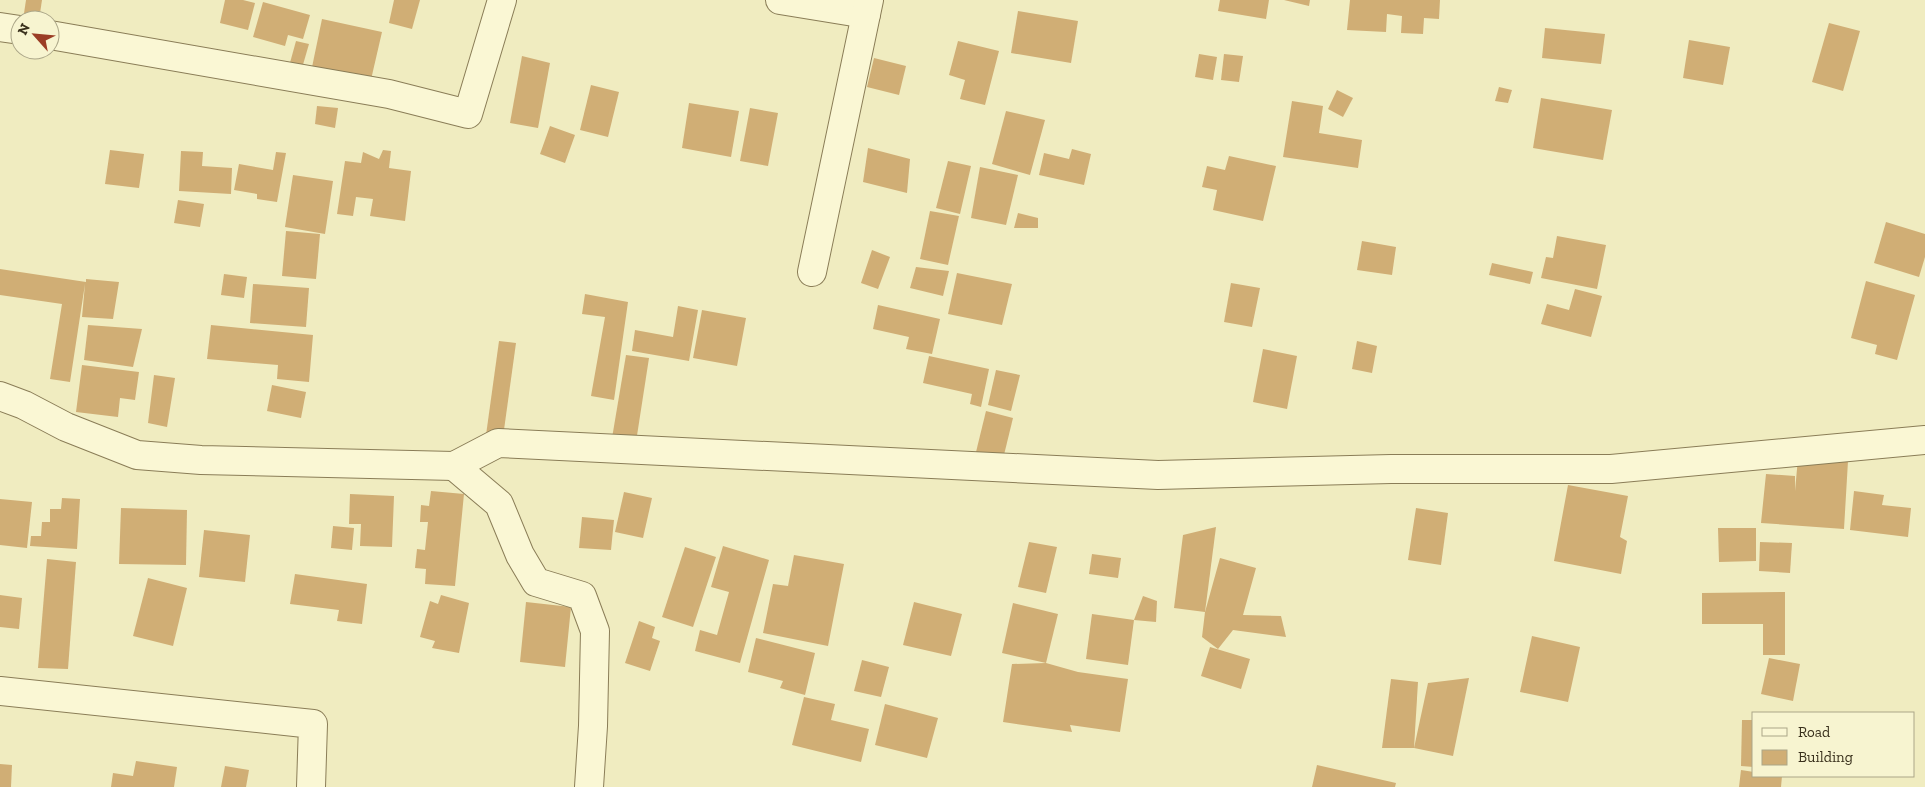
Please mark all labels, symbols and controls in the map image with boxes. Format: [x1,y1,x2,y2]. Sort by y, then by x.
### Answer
north arrow [10,10,60,60]
text: N [14,20,34,38]
legend [1752,712,1915,777]
text: Road [1798,723,1831,741]
text: Building [1798,748,1853,766]

